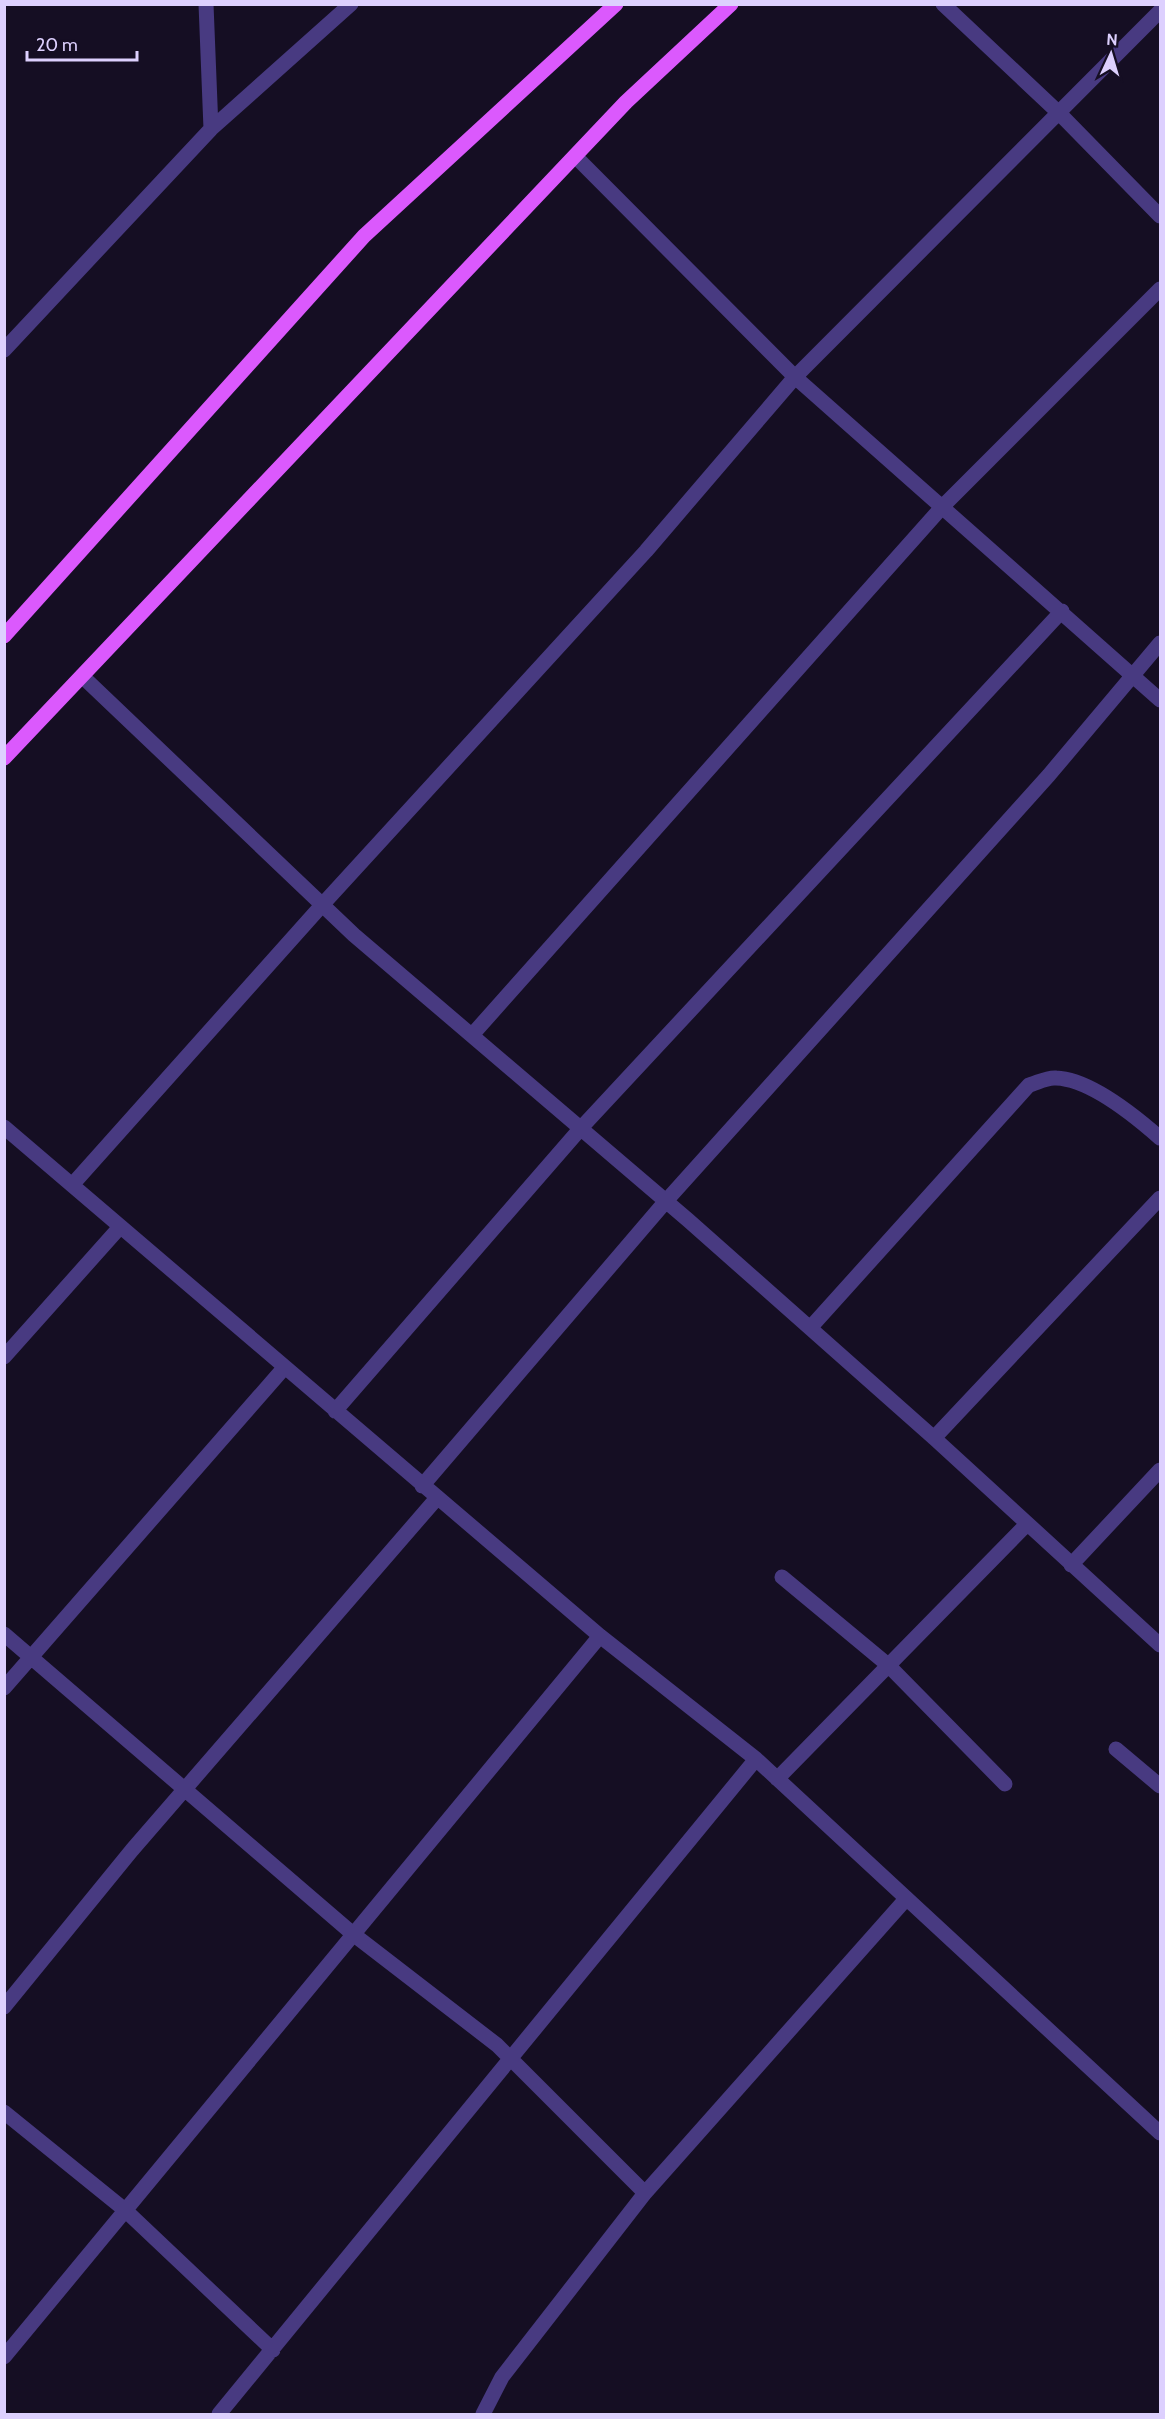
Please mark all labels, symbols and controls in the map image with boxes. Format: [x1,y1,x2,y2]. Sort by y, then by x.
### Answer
scale bar [27,24,136,62]
north arrow [1081,24,1141,84]
text: N [1106,30,1118,49]
text: 20 m [36,34,78,56]

